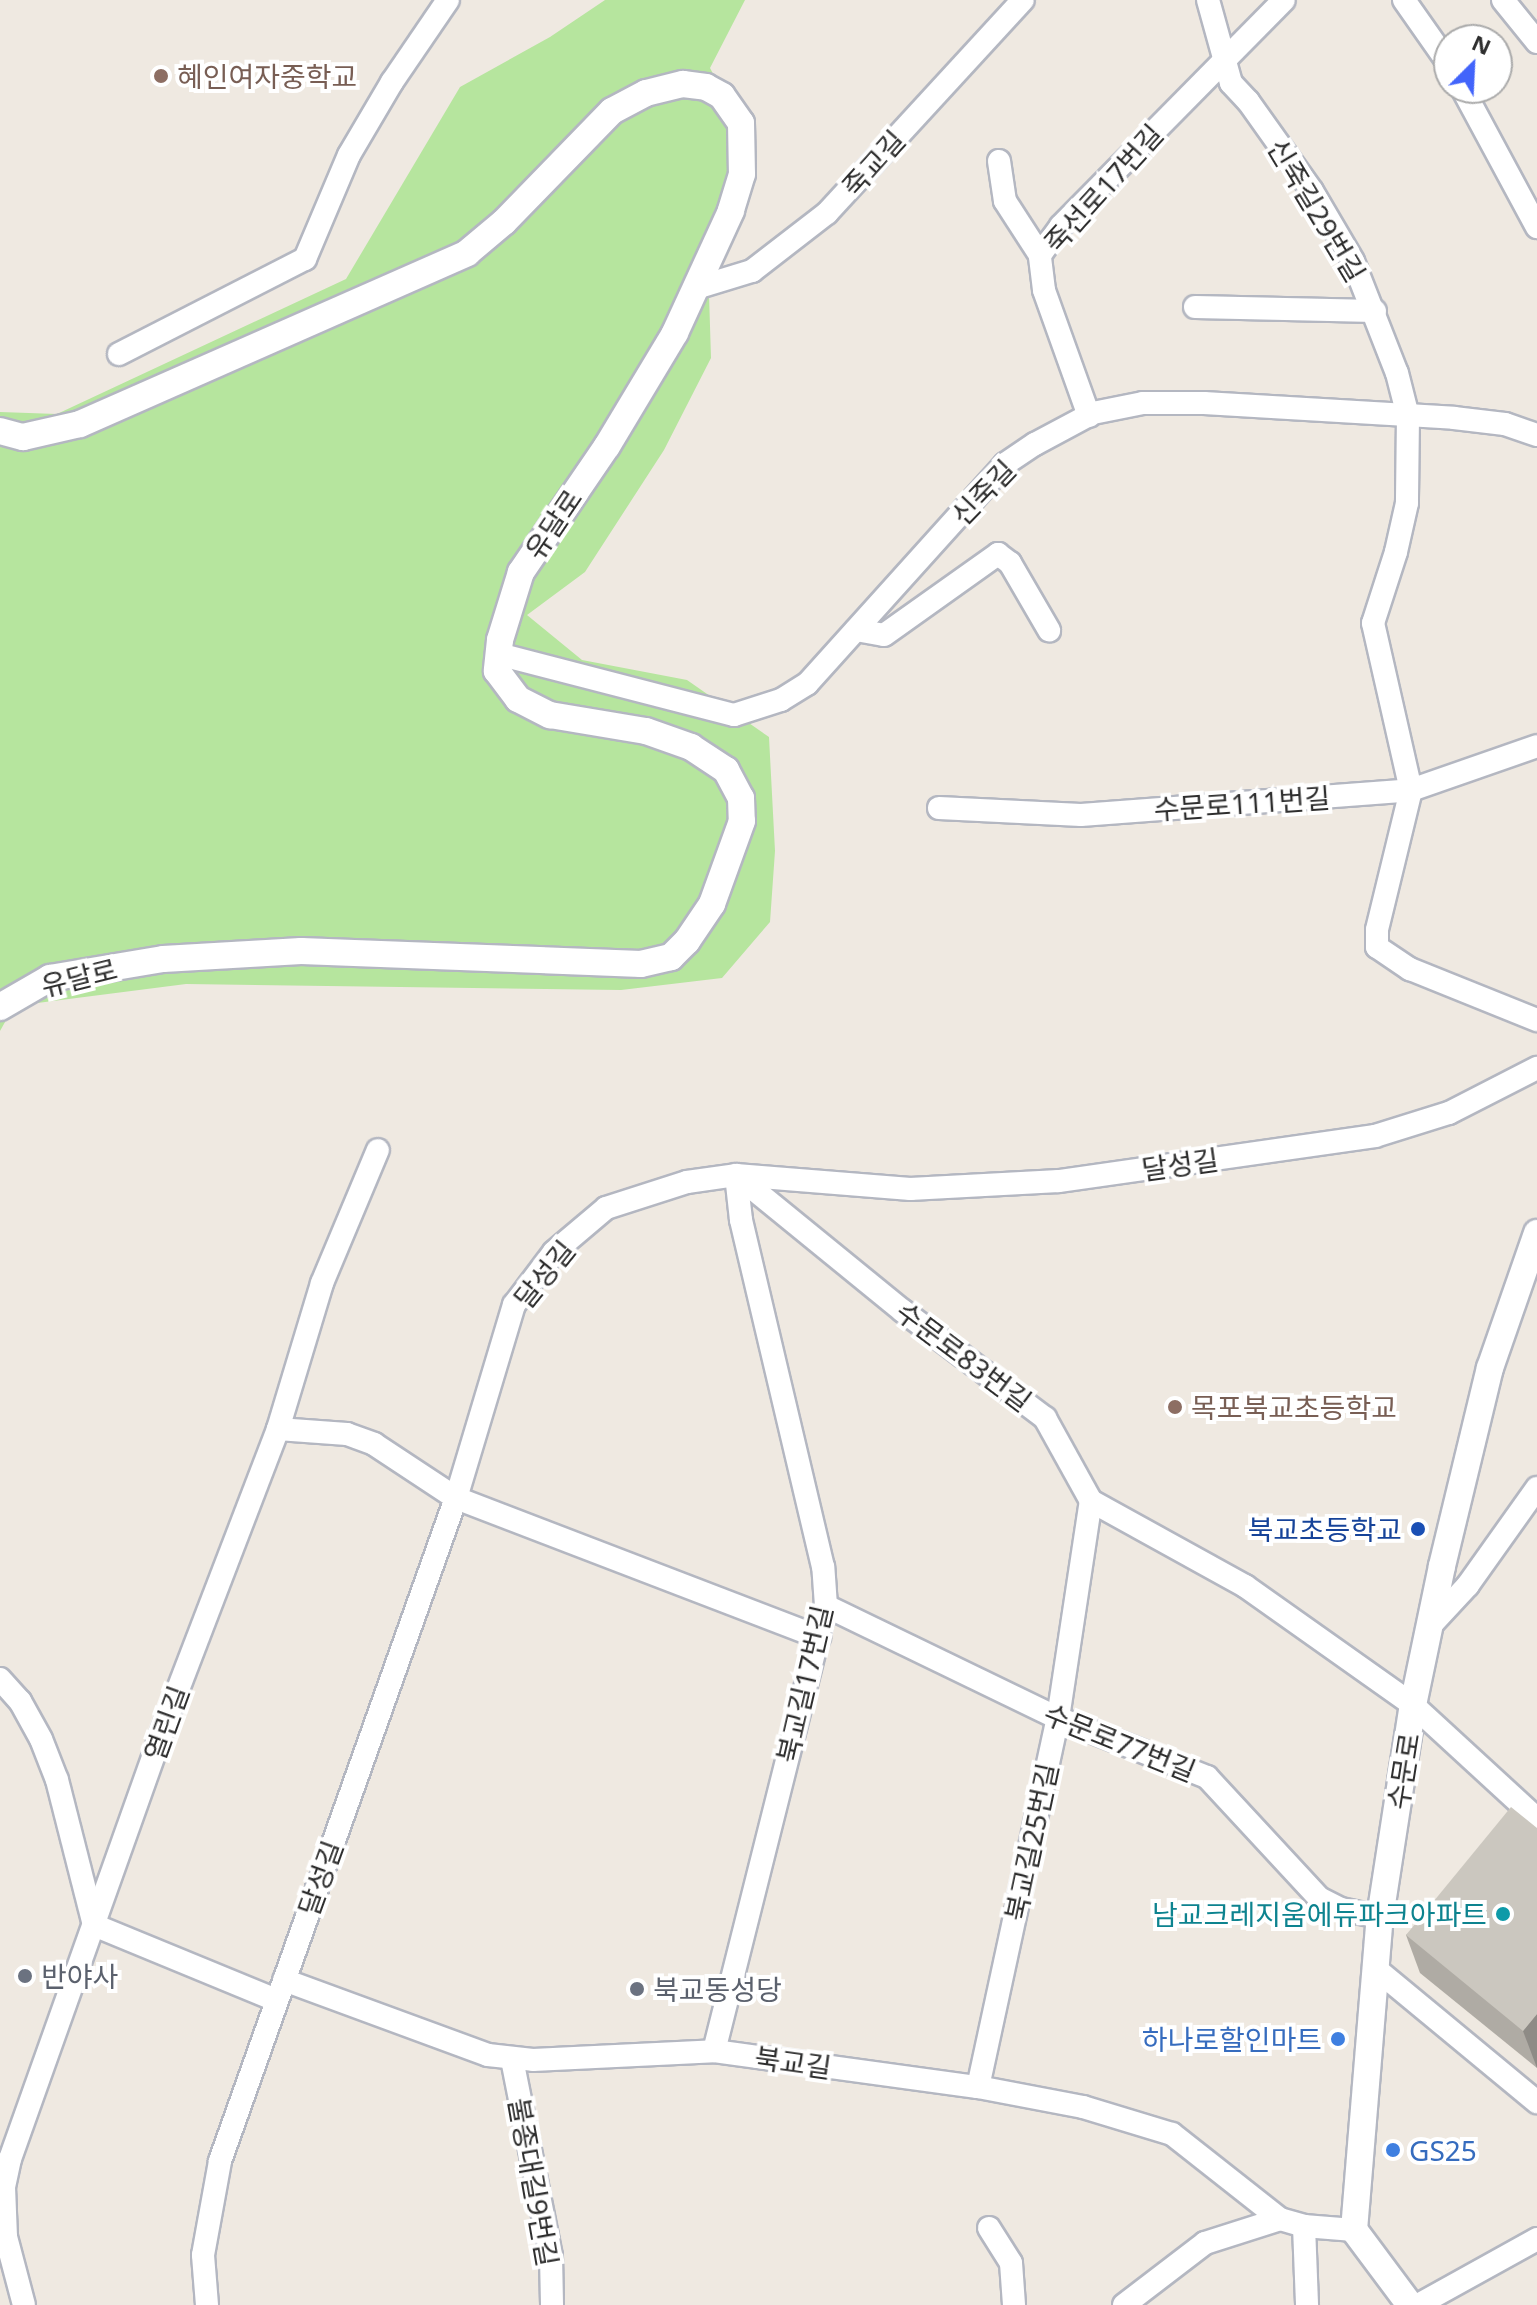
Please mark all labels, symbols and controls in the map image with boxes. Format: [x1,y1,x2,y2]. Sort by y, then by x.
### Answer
north arrow [1433,24,1513,104]
text: N [1468,27,1496,61]
place label: 혜인여자중학교 [177,59,357,93]
marker: 혜인여자중학교 [152,67,170,85]
street label: 죽선로17번길 [1037,117,1169,259]
street label: 죽교길 [835,123,911,203]
street label: 신죽길29번길 [1261,132,1373,288]
street label: 신죽길 [944,453,1022,531]
street label: 유달로 [517,483,589,565]
street label: 수문로111번길 [1153,780,1331,826]
street label: 유달로 [37,951,121,1003]
street label: 달성길 [1139,1142,1221,1186]
street label: 달성길 [507,1233,581,1315]
street label: 수문로83번길 [890,1294,1038,1418]
place label: 목포북교초등학교 [1191,1390,1397,1424]
marker: 목포북교초등학교 [1166,1398,1184,1416]
place label: 북교초등학교 [1247,1512,1402,1546]
marker: 북교초등학교 [1409,1520,1427,1538]
street label: 북교길17번길 [770,1602,838,1766]
street label: 열린길 [137,1681,195,1765]
street label: 수문로77번길 [1039,1696,1201,1788]
street label: 수문로 [1380,1730,1426,1812]
street label: 북교길25번길 [998,1760,1064,1924]
street label: 달성길 [291,1836,349,1920]
place label: 남교크레지움에듀파크아파트 [1152,1897,1487,1931]
marker: 남교크레지움에듀파크아파트 [1494,1905,1512,1923]
place label: 반야사 [41,1959,118,1993]
marker: 반야사 [16,1967,34,1985]
place label: 북교동성당 [653,1972,782,2006]
marker: 북교동성당 [628,1980,646,1998]
place label: 하나로할인마트 [1142,2022,1322,2056]
marker: 하나로할인마트 [1329,2030,1347,2048]
street label: 북교길 [752,2040,834,2084]
street label: 불종대길9번길 [503,2095,565,2269]
place label: GS25 [1409,2133,1477,2167]
marker: GS25 [1384,2141,1402,2159]

